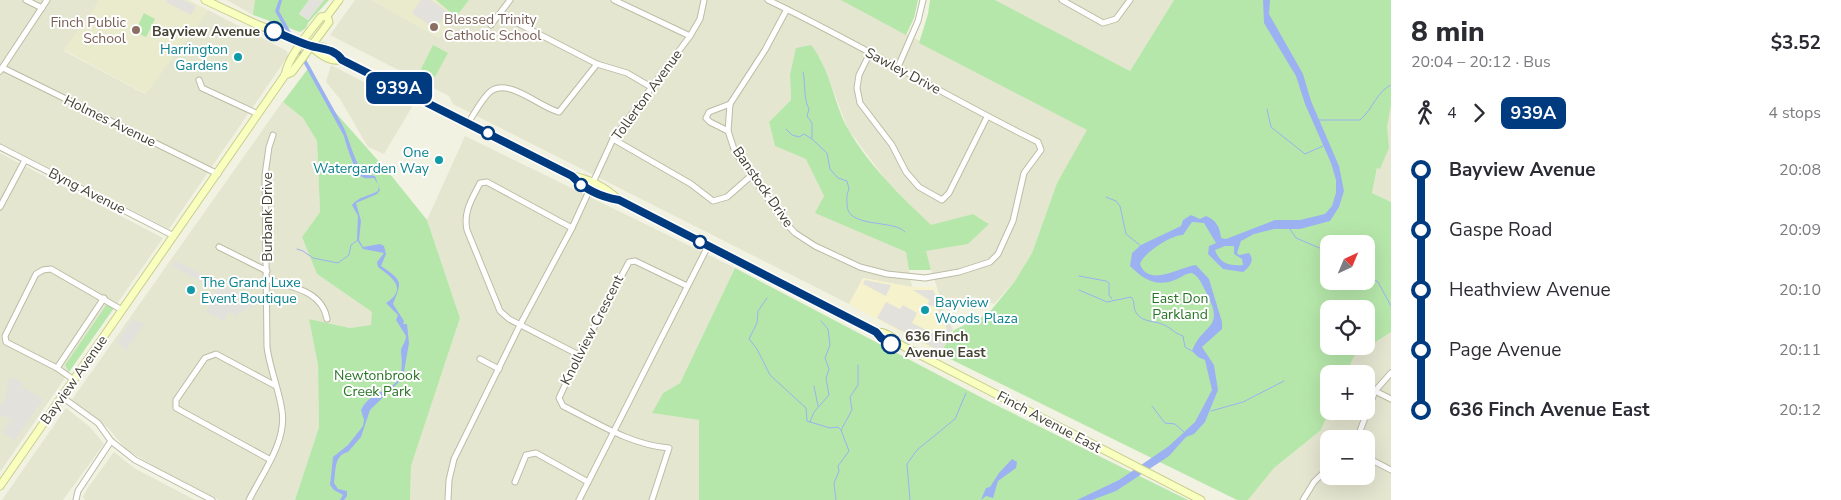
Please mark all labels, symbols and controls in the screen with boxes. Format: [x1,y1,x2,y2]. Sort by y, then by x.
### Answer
place label: Blessed Trinity Catholic School [444,10,542,45]
place label: Finch Public School [50,13,127,48]
text: 8 min [1411,13,1485,51]
marker: Bayview Avenue [264,21,284,41]
marker: Blessed Trinity Catholic School [428,21,440,33]
place label: Bayview Avenue [152,22,260,41]
marker: Finch Public School [130,24,142,36]
text: $3.52 [1771,30,1821,56]
place label: Harrington Gardens [160,40,228,75]
street label: Sawley Drive [862,43,944,99]
street label: Tollerton Avenue [608,46,686,144]
marker: Harrington Gardens [232,51,244,63]
text: 20:04 – 20:12 · Bus [1411,51,1551,73]
line badge: 939A [364,72,434,104]
text: 939A [376,76,422,100]
street label: Holmes Avenue [61,91,159,151]
icon: walk [1411,99,1439,127]
icon: forward [1465,99,1493,127]
text: 939A [1511,101,1556,125]
text: 4 [1447,102,1457,124]
text: 4 stops [1768,102,1821,124]
unlabelled marker [481,126,495,140]
place label: One Watergarden Way [313,143,430,178]
street label: Banstock Drive [728,143,798,231]
marker: One Watergarden Way [433,154,445,166]
text: Bayview Avenue [1449,157,1596,183]
text: 20:08 [1779,159,1821,181]
street label: Byng Avenue [45,163,129,219]
street label: Burbank Drive [258,172,277,262]
unlabelled marker [574,178,588,192]
text: Gaspe Road [1449,217,1552,243]
text: 20:09 [1779,219,1821,241]
unlabelled marker [693,235,707,249]
north arrow [1320,235,1375,290]
map controls [1320,235,1375,485]
street label: Knollview Crescent [556,272,628,388]
place label: The Grand Luxe Event Boutique [201,273,301,308]
text: Heathview Avenue [1449,277,1611,303]
text: 20:10 [1779,279,1821,301]
marker: The Grand Luxe Event Boutique [185,284,197,296]
park label: East Don Parkland [1152,289,1208,324]
place label: Bayview Woods Plaza [935,293,1018,328]
button: locate [1320,300,1375,355]
marker: Bayview Woods Plaza [919,304,931,316]
place label: 636 Finch Avenue East [905,327,986,362]
street label: Bayview Avenue [36,332,112,428]
marker: 636 Finch Avenue East [881,334,901,354]
text: Page Avenue [1449,337,1561,363]
text: 20:11 [1779,339,1821,361]
button: + [1320,365,1375,420]
park label: Newtonbrook Creek Park [334,366,421,401]
street label: Finch Avenue East [994,387,1104,457]
text: 636 Finch Avenue East [1449,397,1650,423]
text: 20:12 [1779,399,1821,421]
button: − [1320,430,1375,485]

